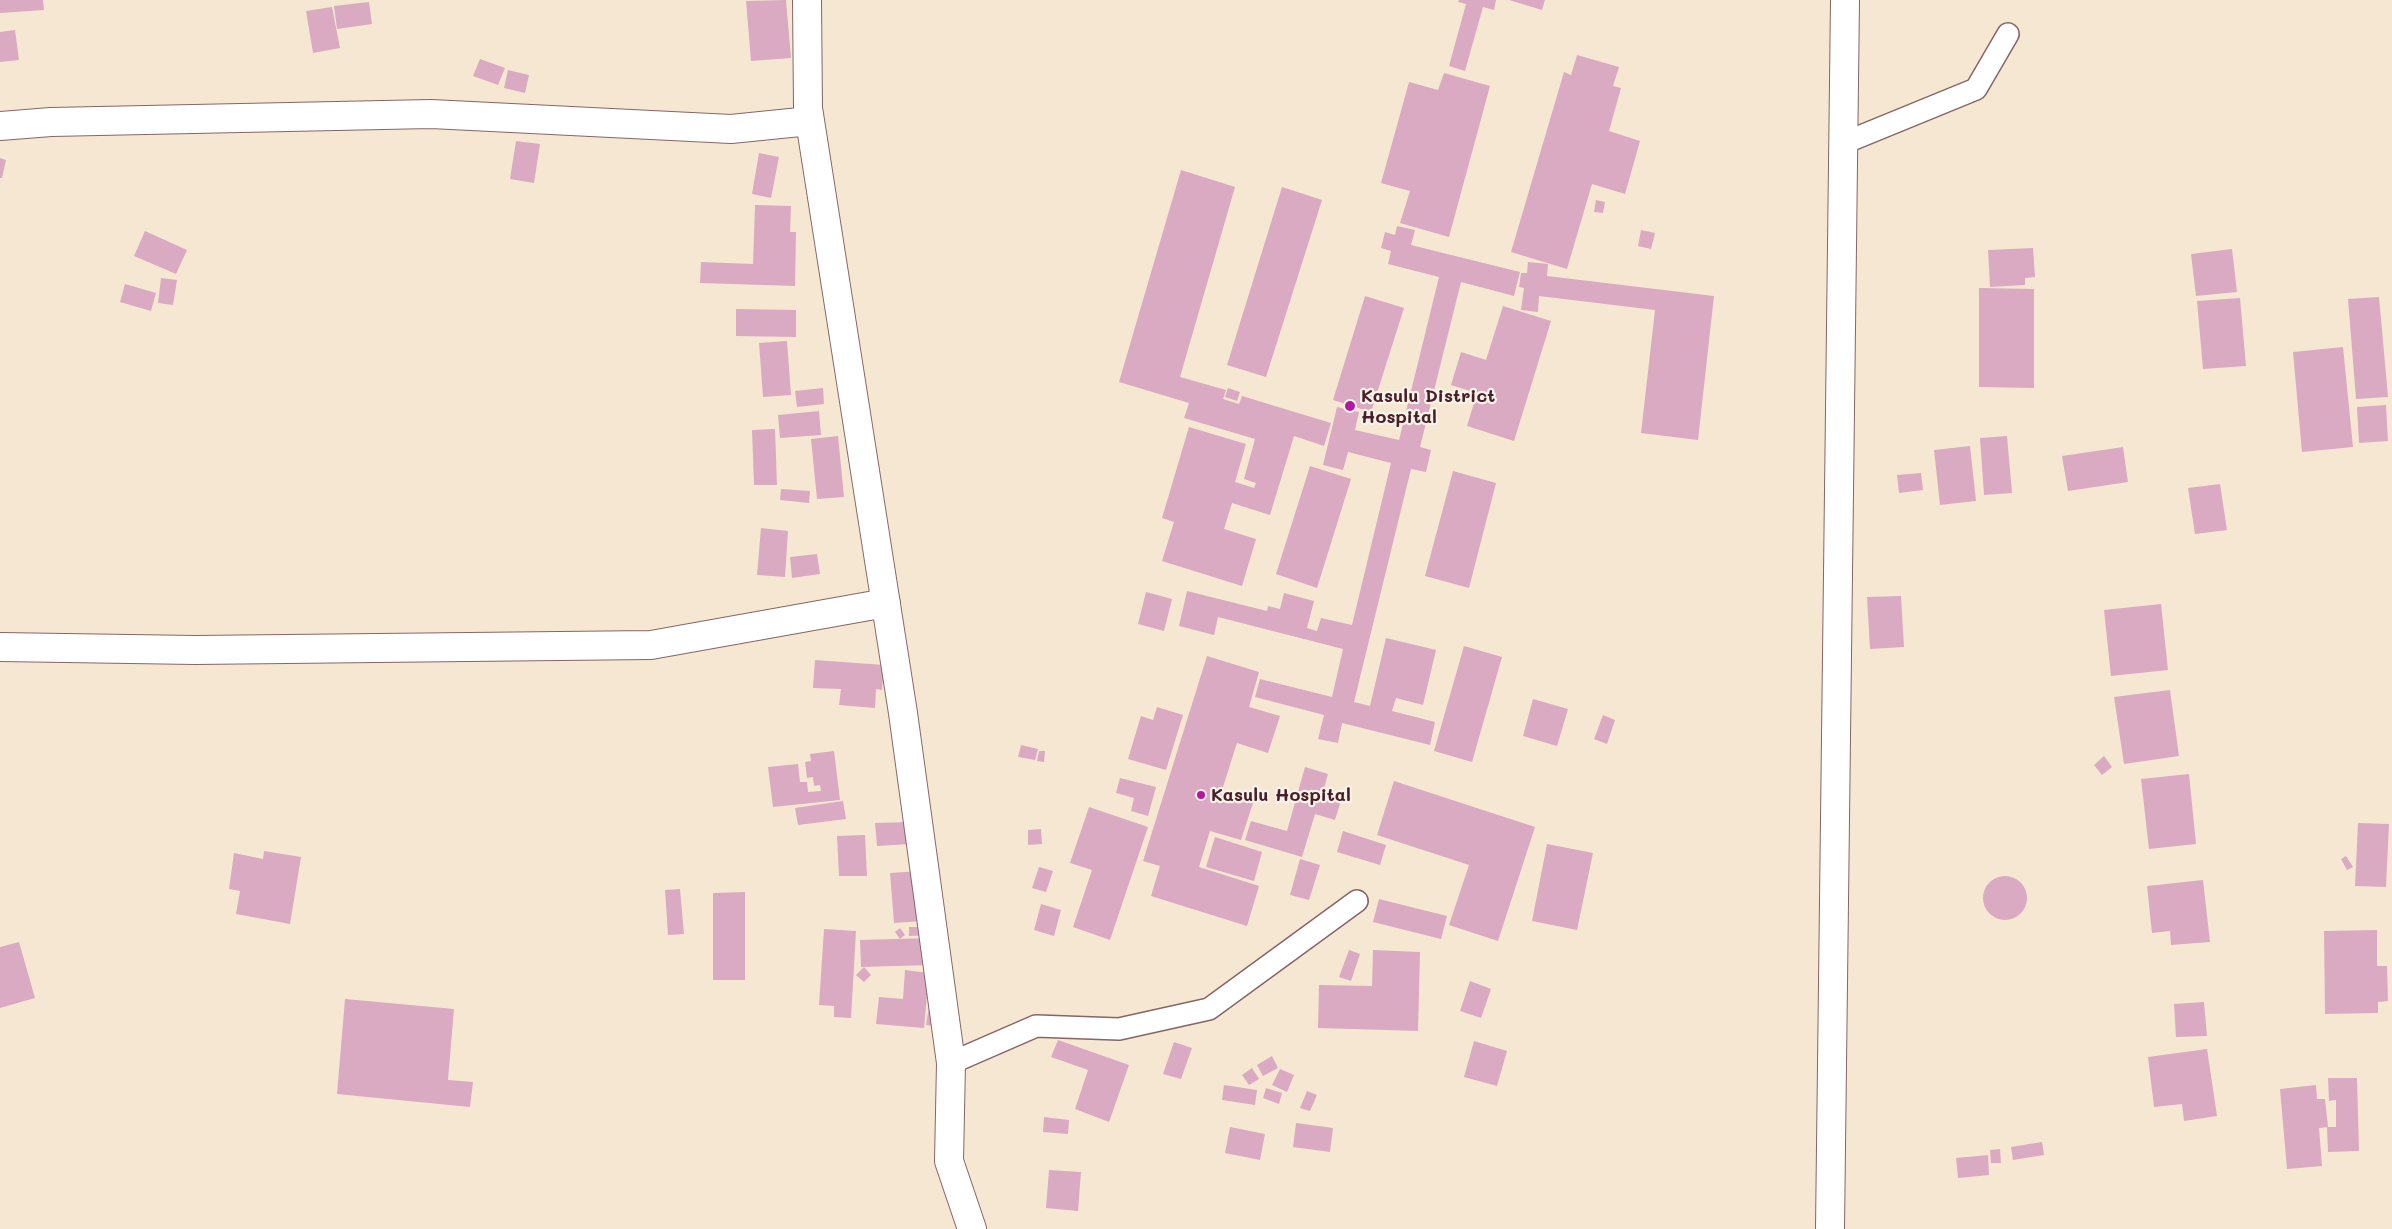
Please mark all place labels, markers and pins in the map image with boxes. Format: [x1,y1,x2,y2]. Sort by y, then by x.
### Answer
place label: Kasulu District Hospital [1361,385,1495,428]
marker: Kasulu District Hospital [1343,399,1357,413]
place label: Kasulu Hospital [1211,784,1351,806]
marker: Kasulu Hospital [1195,789,1207,801]

